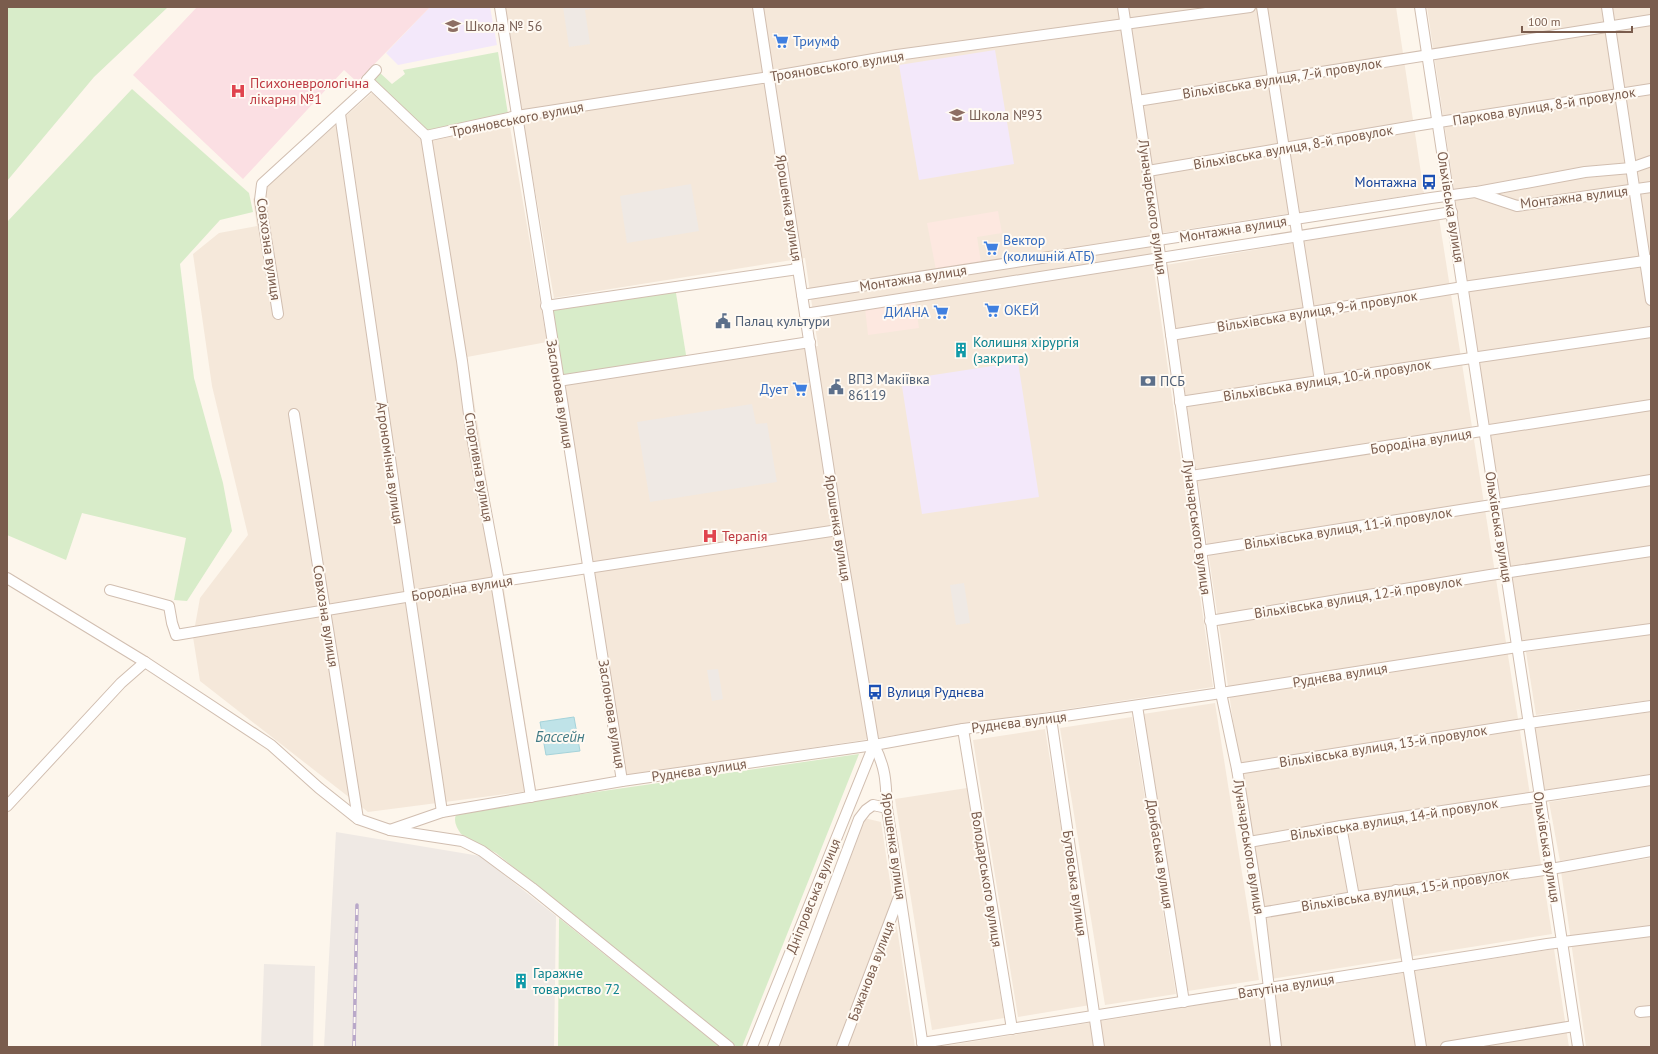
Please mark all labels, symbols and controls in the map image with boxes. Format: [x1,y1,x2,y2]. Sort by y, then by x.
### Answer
scale bar [1522,8,1632,34]
text: 100 m [1528,14,1561,29]
school or university icon: Школа № 56 [444,17,462,35]
place label: Школа № 56 [465,17,542,35]
supermarket icon: Триумф [772,32,790,50]
place label: Триумф [793,32,840,50]
street label: Трояновського вулиця [769,47,905,85]
street label: Вільхівська вулиця, 7-й провулок [1181,53,1383,103]
place label: Психоневрологічна лікарня №1 [249,74,369,108]
hospital icon: Психоневрологічна лікарня №1 [229,82,247,100]
street label: Паркова вулиця, 8-й провулок [1451,83,1637,129]
street label: Трояновського вулиця [449,97,585,141]
school or university icon: Школа №93 [948,106,966,124]
place label: Школа №93 [969,106,1043,124]
street label: Вільхівська вулиця, 8-й провулок [1192,121,1395,173]
street label: Луначарського вулиця [1134,137,1171,276]
street label: Ольхівська вулиця [1433,150,1469,264]
street label: Ярошенка вулиця [772,153,806,263]
place label: Монтажна [1355,173,1417,191]
bus stop icon: Монтажна [1420,173,1438,191]
street label: Монтажна вулиця [1519,181,1629,213]
street label: Совхозна вулиця [253,197,285,301]
street label: Монтажна вулиця [1178,212,1288,246]
place label: Вектор (колишній АТБ) [1003,231,1095,265]
supermarket icon: Вектор (колишній АТБ) [982,239,1000,257]
street label: Монтажна вулиця [858,261,968,295]
street label: Вільхівська вулиця, 9-й провулок [1216,286,1419,336]
supermarket icon: ОКЕЙ [983,301,1001,319]
place label: ОКЕЙ [1004,301,1039,319]
place label: ДИАНА [884,303,930,321]
supermarket icon: ДИАНА [932,303,950,321]
public building icon: Палац культури [714,312,732,330]
place label: Палац культури [735,312,830,330]
place label: Колишня хірургія (закрита) [973,333,1079,367]
street label: Заслонова вулиця [542,338,578,450]
building icon: Колишня хірургія (закрита) [952,341,970,359]
street label: Вільхівська вулиця, 10-й провулок [1222,355,1432,405]
place label: ВПЗ Макіївка 86119 [848,370,930,404]
bank icon: ПСБ [1139,372,1157,390]
place label: ПСБ [1160,372,1185,390]
public building icon: ВПЗ Макіївка 86119 [827,378,845,396]
place label: Дует [760,380,788,398]
supermarket icon: Дует [791,380,809,398]
street label: Агрономічна вулиця [372,400,408,526]
street label: Спортивна вулиця [460,411,498,523]
street label: Бородіна вулиця [1369,424,1473,458]
street label: Луначарського вулиця [1178,457,1215,596]
street label: Ольхівська вулиця [1481,470,1517,584]
street label: Ярошенка вулиця [821,473,855,583]
street label: Вільхівська вулиця, 11-й провулок [1243,503,1453,553]
hospital icon: Терапія [701,527,719,545]
place label: Терапія [722,527,768,545]
street label: Совхозна вулиця [309,564,343,668]
street label: Бородіна вулиця [410,571,514,605]
street label: Вільхівська вулиця, 12-й провулок [1253,572,1463,622]
street label: Заслонова вулиця [594,658,630,770]
street label: Руднєва вулиця [1291,659,1389,691]
bus stop icon: Вулиця Руднєва [866,683,884,701]
place label: Вулиця Руднєва [887,683,984,701]
street label: Руднєва вулиця [970,707,1068,737]
street label: Вільхівська вулиця, 13-й провулок [1278,721,1488,771]
water label: Бассейн [535,727,585,746]
street label: Руднєва вулиця [650,754,748,786]
street label: Луначарського вулиця [1229,777,1269,916]
street label: Ольхівська вулиця [1529,790,1565,904]
street label: Ярошенка вулиця [878,791,910,901]
street label: Вільхівська вулиця, 14-й провулок [1289,794,1499,844]
street label: Донбаська вулиця [1142,798,1178,910]
street label: Володарського вулиця [967,810,1007,948]
street label: Бутовська вулиця [1059,829,1091,937]
street label: Дніпровська вулиця [782,836,844,956]
street label: Вільхівська вулиця, 15-й провулок [1300,865,1510,915]
street label: Бажанова вулиця [844,918,898,1024]
place label: Гаражне товариство 72 [533,964,620,998]
street label: Ватутіна вулиця [1237,970,1335,1002]
building icon: Гаражне товариство 72 [512,972,530,990]

